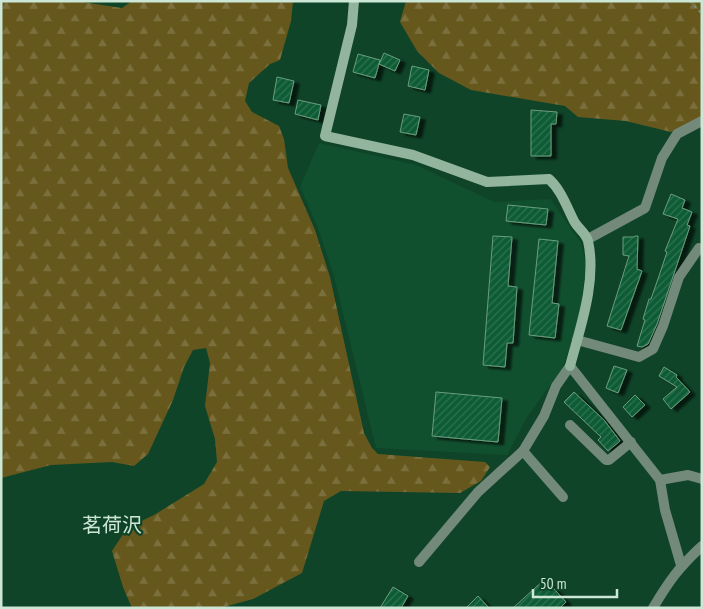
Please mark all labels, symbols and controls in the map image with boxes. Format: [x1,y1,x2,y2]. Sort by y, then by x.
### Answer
district label: 茗荷沢 [82,512,142,538]
scale bar [533,566,617,598]
text: 50 m [540,574,566,593]

